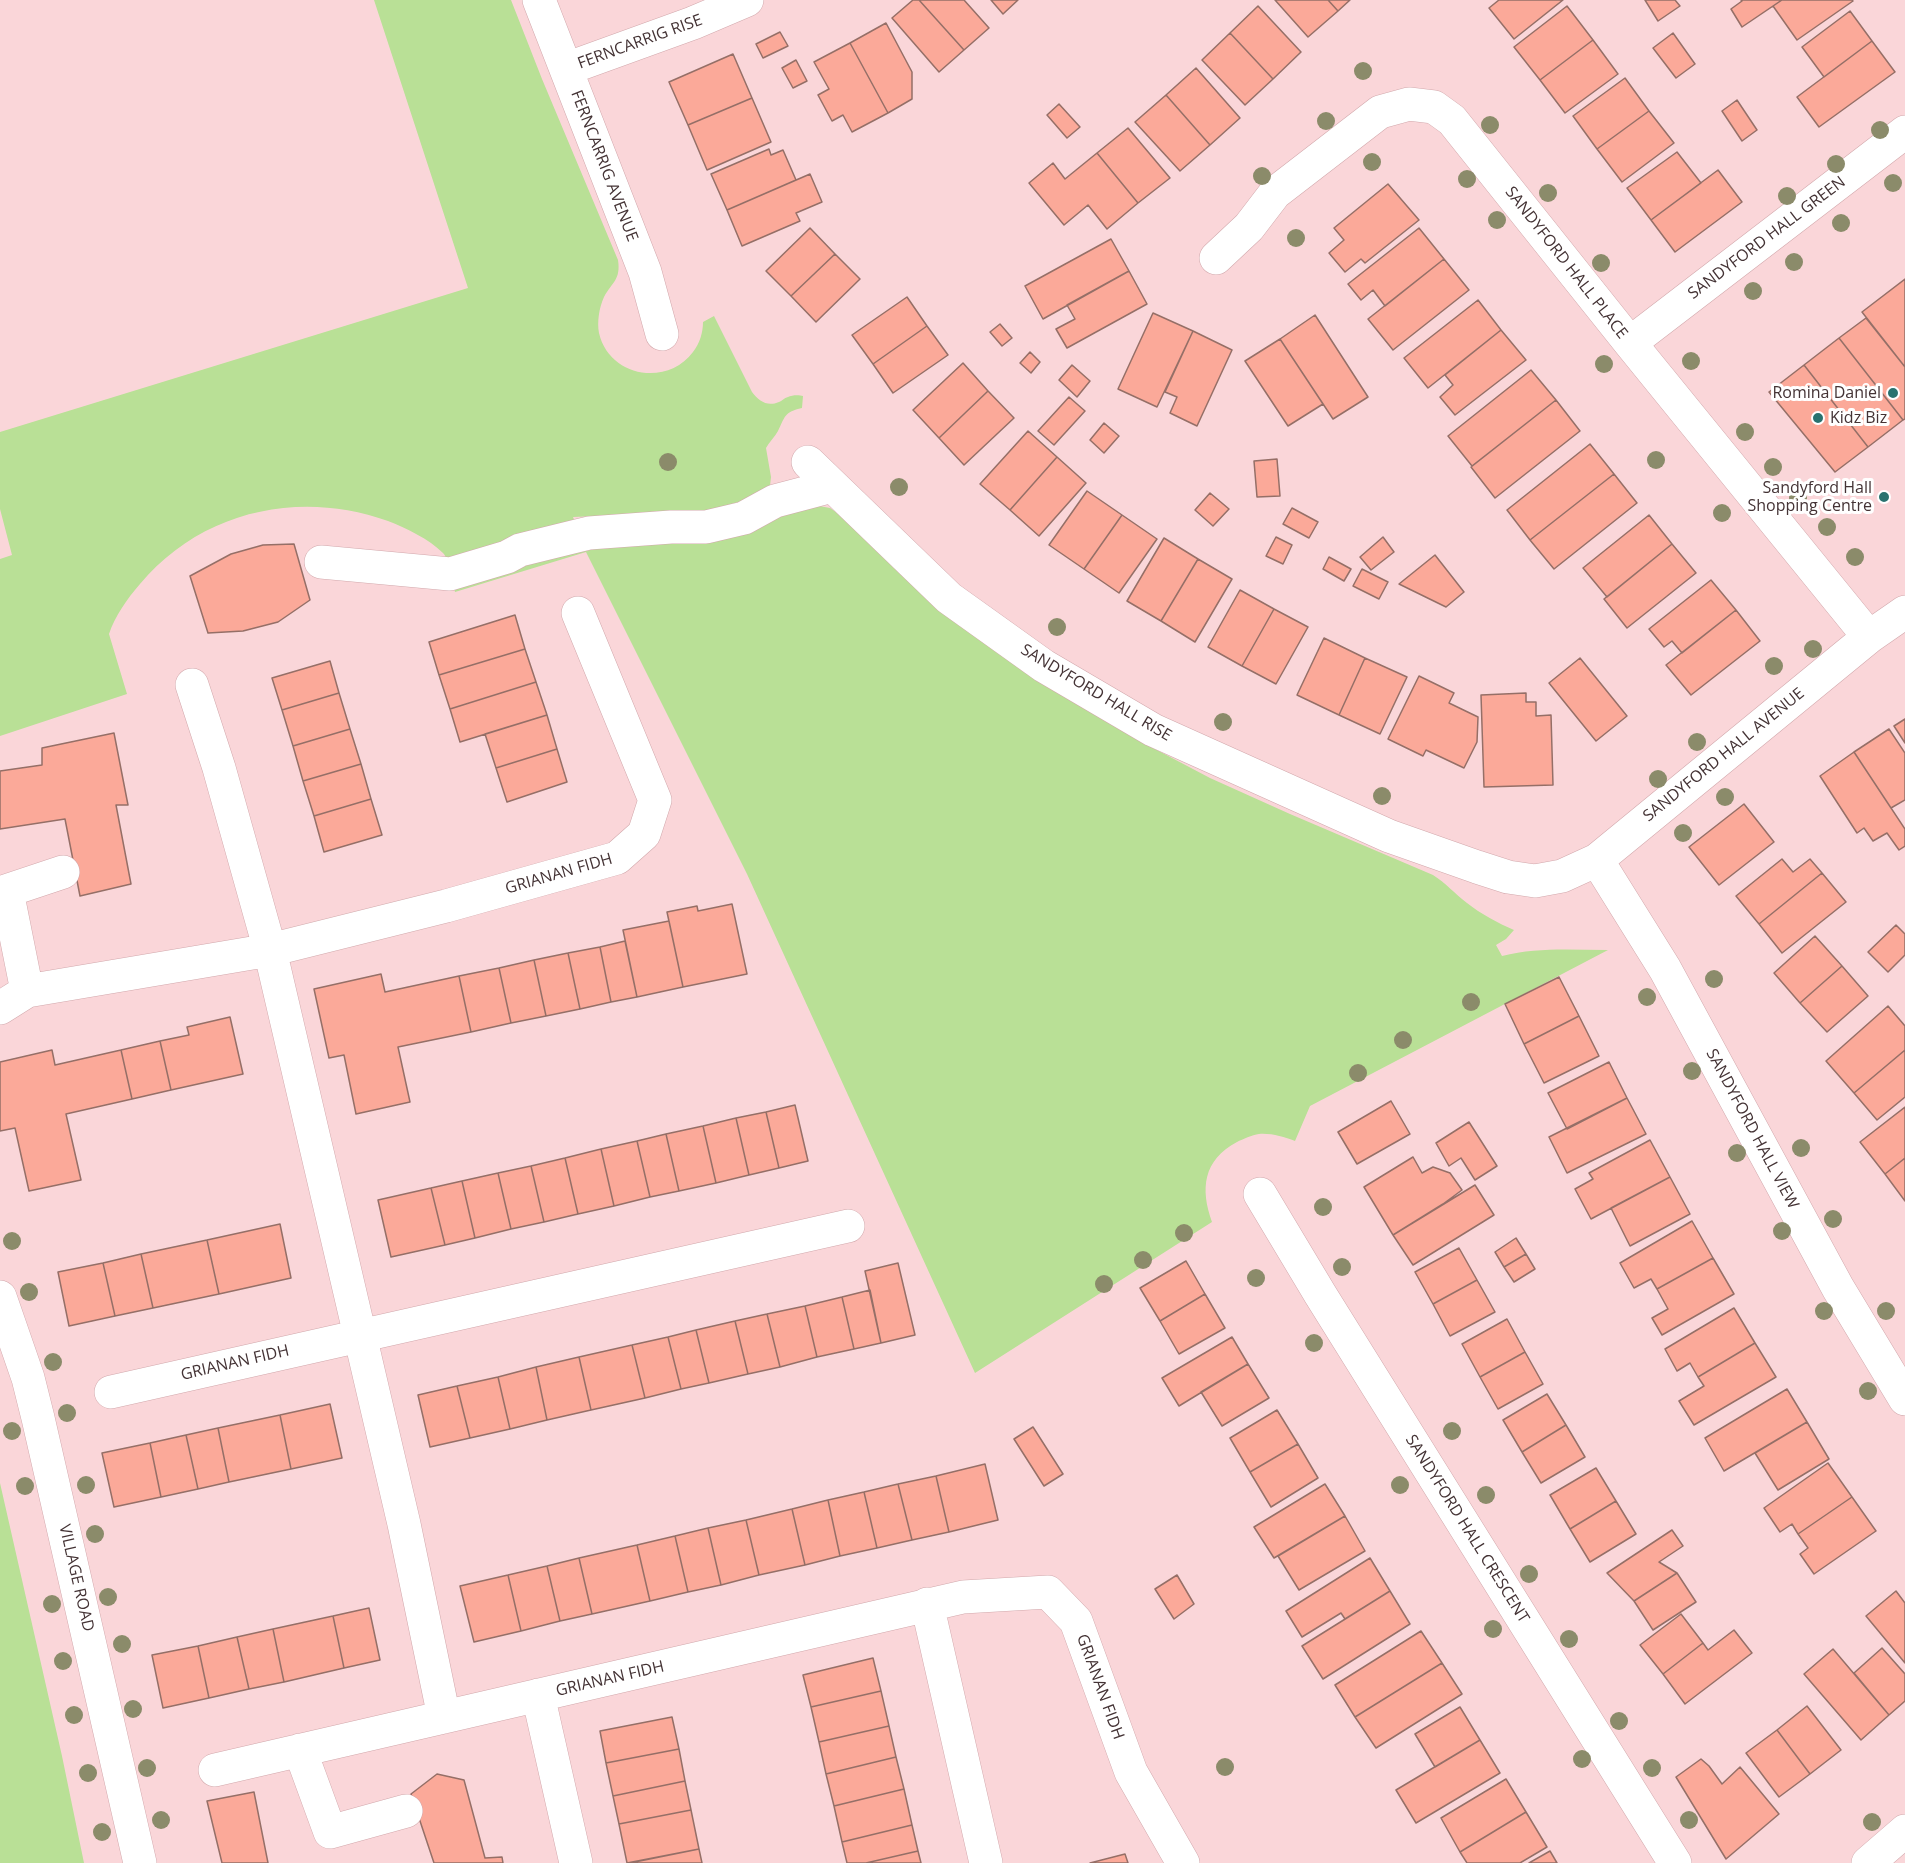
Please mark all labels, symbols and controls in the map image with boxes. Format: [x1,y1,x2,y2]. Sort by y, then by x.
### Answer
street label: FERNCARRIG RISE [575,11,705,73]
street label: FERNCARRIG AVENUE [566,88,642,244]
street label: SANDYFORD HALL GREEN [1685,173,1849,303]
street label: SANDYFORD HALL PLACE [1501,183,1631,343]
place label: Romina Daniel [1772,383,1881,403]
marker: Romina Daniel [1886,386,1900,400]
place label: Kidz Biz [1830,408,1887,428]
marker: Kidz Biz [1811,411,1825,425]
place label: Sandyford Hall Shopping Centre [1747,478,1872,516]
marker: Sandyford Hall Shopping Centre [1877,490,1891,504]
street label: SANDYFORD HALL RISE [1017,640,1175,746]
street label: SANDYFORD HALL AVENUE [1640,684,1808,826]
street label: GRIANAN FIDH [503,850,615,898]
street label: SANDYFORD HALL VIEW [1702,1046,1802,1212]
street label: GRIANAN FIDH [179,1341,291,1385]
street label: SANDYFORD HALL CRESCENT [1401,1431,1533,1627]
street label: VILLAGE ROAD [54,1522,98,1634]
street label: GRIANAN FIDH [1072,1632,1128,1742]
street label: GRIANAN FIDH [554,1657,666,1701]

